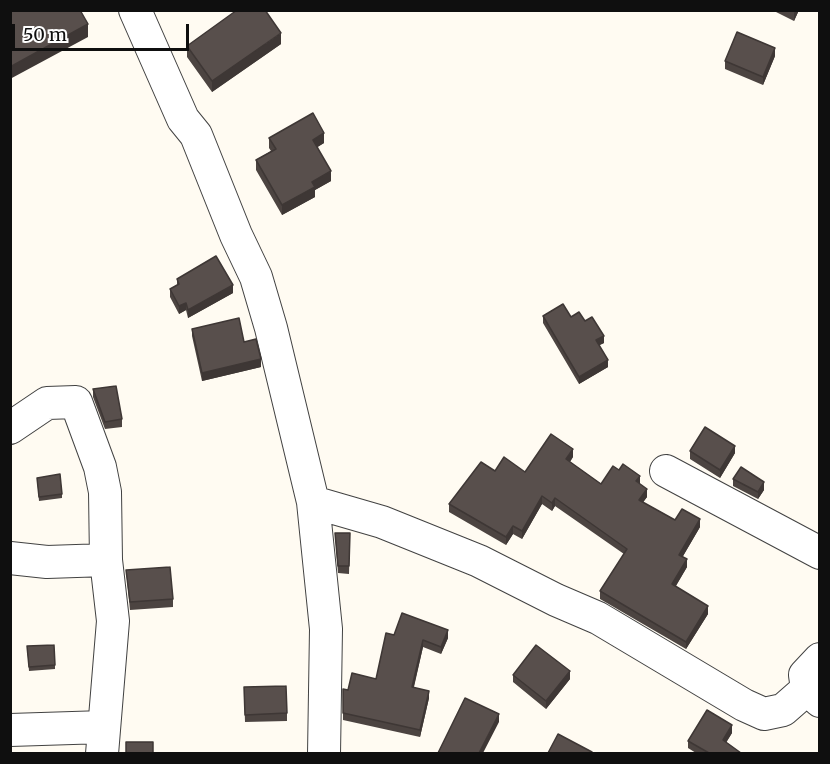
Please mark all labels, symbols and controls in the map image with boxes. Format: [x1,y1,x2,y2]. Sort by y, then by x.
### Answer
scale bar [15,12,192,50]
text: 50 m [23,23,67,46]

